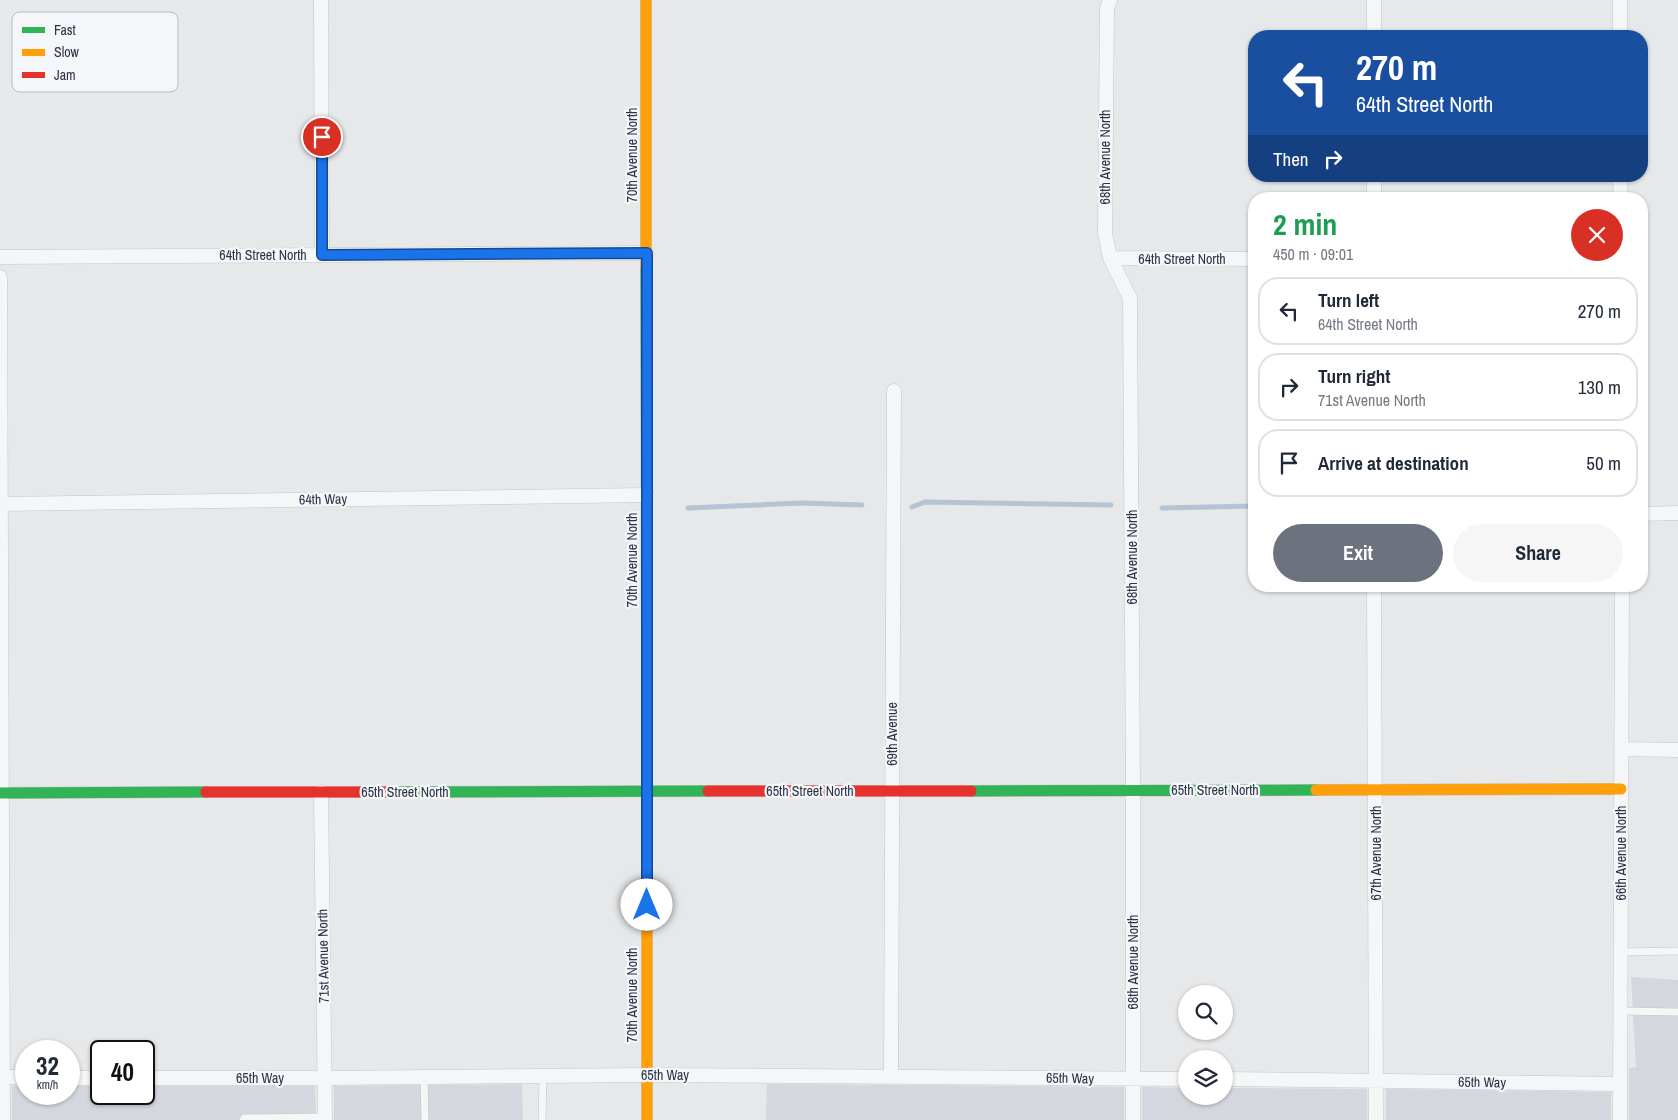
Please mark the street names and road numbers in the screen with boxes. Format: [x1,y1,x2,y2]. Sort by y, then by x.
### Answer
street label: 70th Avenue North [623,108,641,202]
street label: 68th Avenue North [1096,110,1114,204]
street label: 64th Street North [219,246,307,264]
street label: 64th Street North [1138,250,1226,268]
street label: 64th Way [299,490,347,508]
street label: 68th Avenue North [1123,510,1141,604]
street label: 70th Avenue North [623,513,641,607]
street label: 69th Avenue [883,702,901,766]
street label: 65th Street North [1171,781,1259,799]
street label: 65th Street North [766,782,854,800]
street label: 65th Street North [361,783,449,801]
street label: 67th Avenue North [1367,806,1385,900]
street label: 66th Avenue North [1612,806,1630,900]
street label: 71st Avenue North [313,909,333,1003]
street label: 68th Avenue North [1124,915,1142,1009]
street label: 70th Avenue North [623,948,641,1042]
street label: 65th Way [641,1066,689,1084]
street label: 65th Way [236,1069,284,1087]
street label: 65th Way [1046,1069,1094,1087]
street label: 65th Way [1458,1073,1506,1091]

